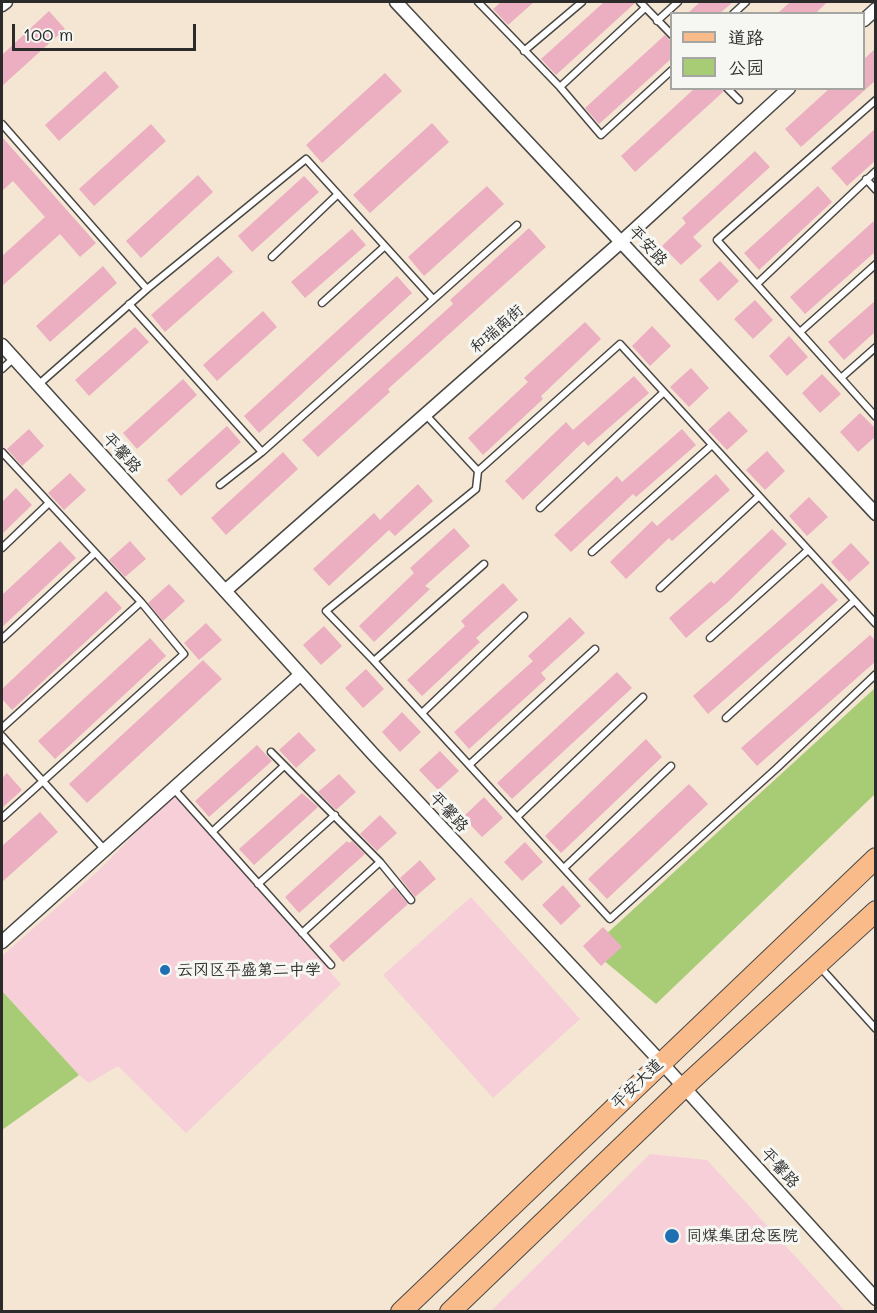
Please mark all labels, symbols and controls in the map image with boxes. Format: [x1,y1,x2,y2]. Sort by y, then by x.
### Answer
scale bar [15,12,200,50]
legend [670,12,865,90]
text: 100 m [23,22,73,46]
text: 道路 [728,25,764,49]
text: 公园 [728,55,764,79]
street label: 平安路 [625,222,671,270]
street label: 和瑞南街 [467,301,527,357]
street label: 平馨路 [99,429,145,477]
street label: 平馨路 [426,788,472,836]
place label: 云冈区平盛第二中学 [177,960,321,980]
marker: 云冈区平盛第二中学 [158,963,172,977]
street label: 平安大道 [607,1055,667,1113]
street label: 平馨路 [757,1144,803,1192]
place label: 同煤集团总医院 [686,1226,798,1246]
marker: 同煤集团总医院 [663,1227,681,1245]

